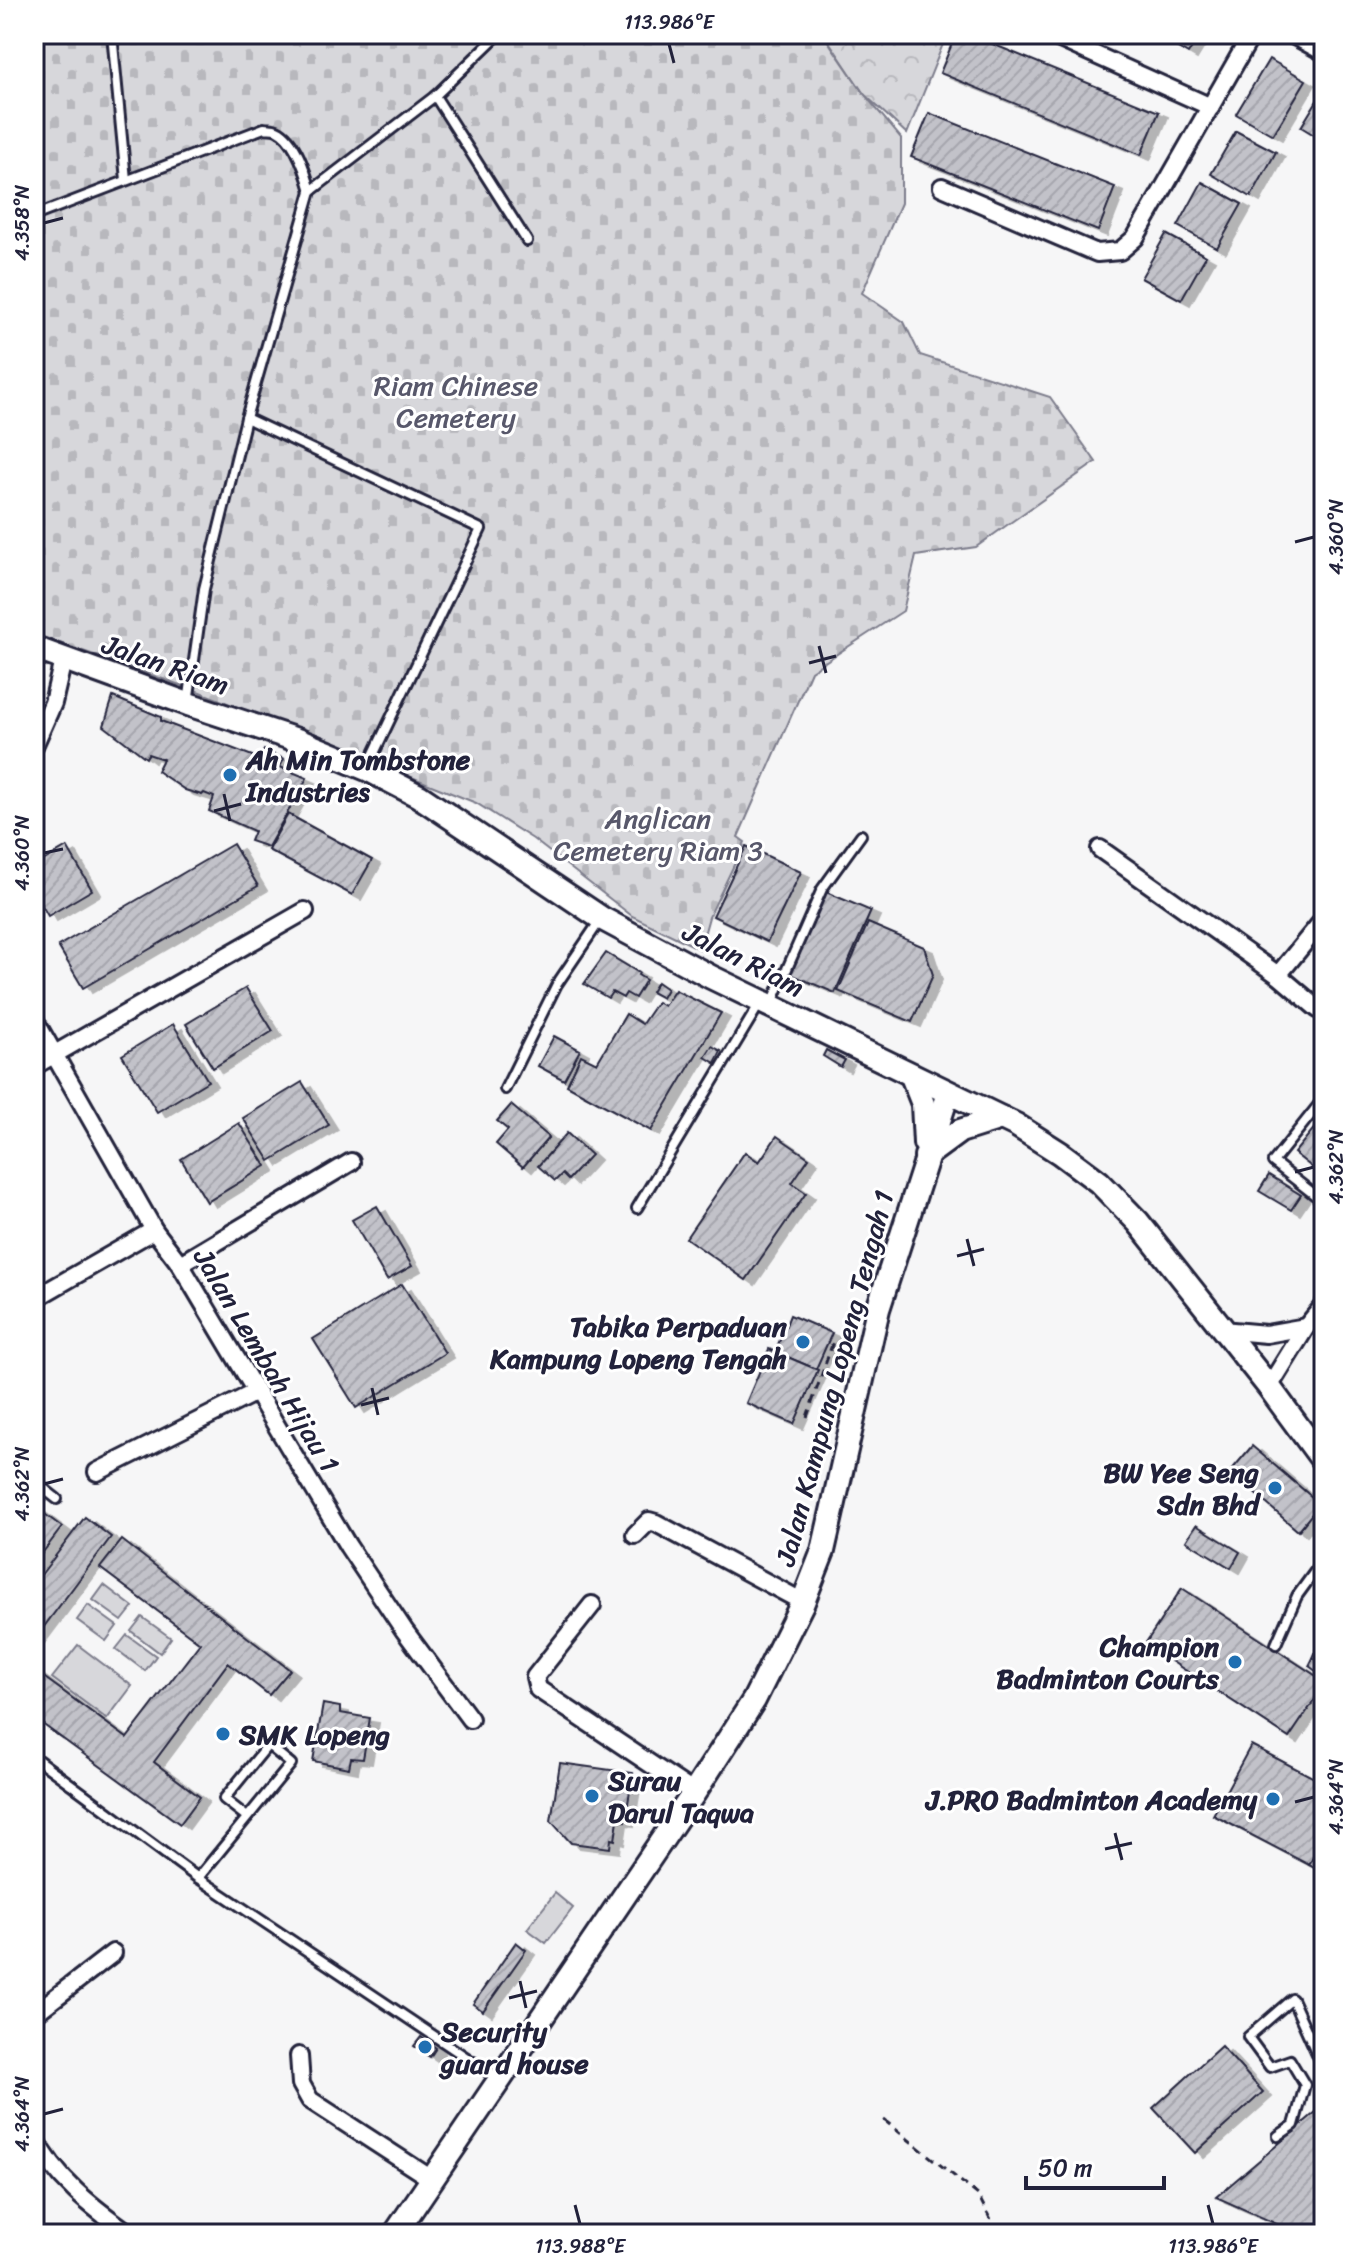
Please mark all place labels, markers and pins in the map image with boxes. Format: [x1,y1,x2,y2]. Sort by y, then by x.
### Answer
place label: Ah Min Tombstone Industries [244,735,471,816]
marker: Ah Min Tombstone Industries [221,766,239,784]
place label: Tabika Perpaduan Kampung Lopeng Tengah [489,1302,788,1383]
marker: Tabika Perpaduan Kampung Lopeng Tengah [794,1333,812,1351]
place label: BW Yee Seng Sdn Bhd [1103,1448,1261,1529]
marker: BW Yee Seng Sdn Bhd [1266,1479,1284,1497]
place label: Champion Badminton Courts [996,1622,1220,1703]
marker: Champion Badminton Courts [1226,1653,1244,1671]
place label: SMK Lopeng [238,1710,390,1759]
marker: SMK Lopeng [214,1725,232,1743]
place label: Surau Darul Taqwa [607,1756,754,1837]
place label: J.PRO Badminton Academy [924,1775,1258,1824]
marker: Surau Darul Taqwa [583,1787,601,1805]
marker: J.PRO Badminton Academy [1264,1790,1282,1808]
place label: Security guard house [438,2007,589,2088]
marker: Security guard house [416,2038,434,2056]

